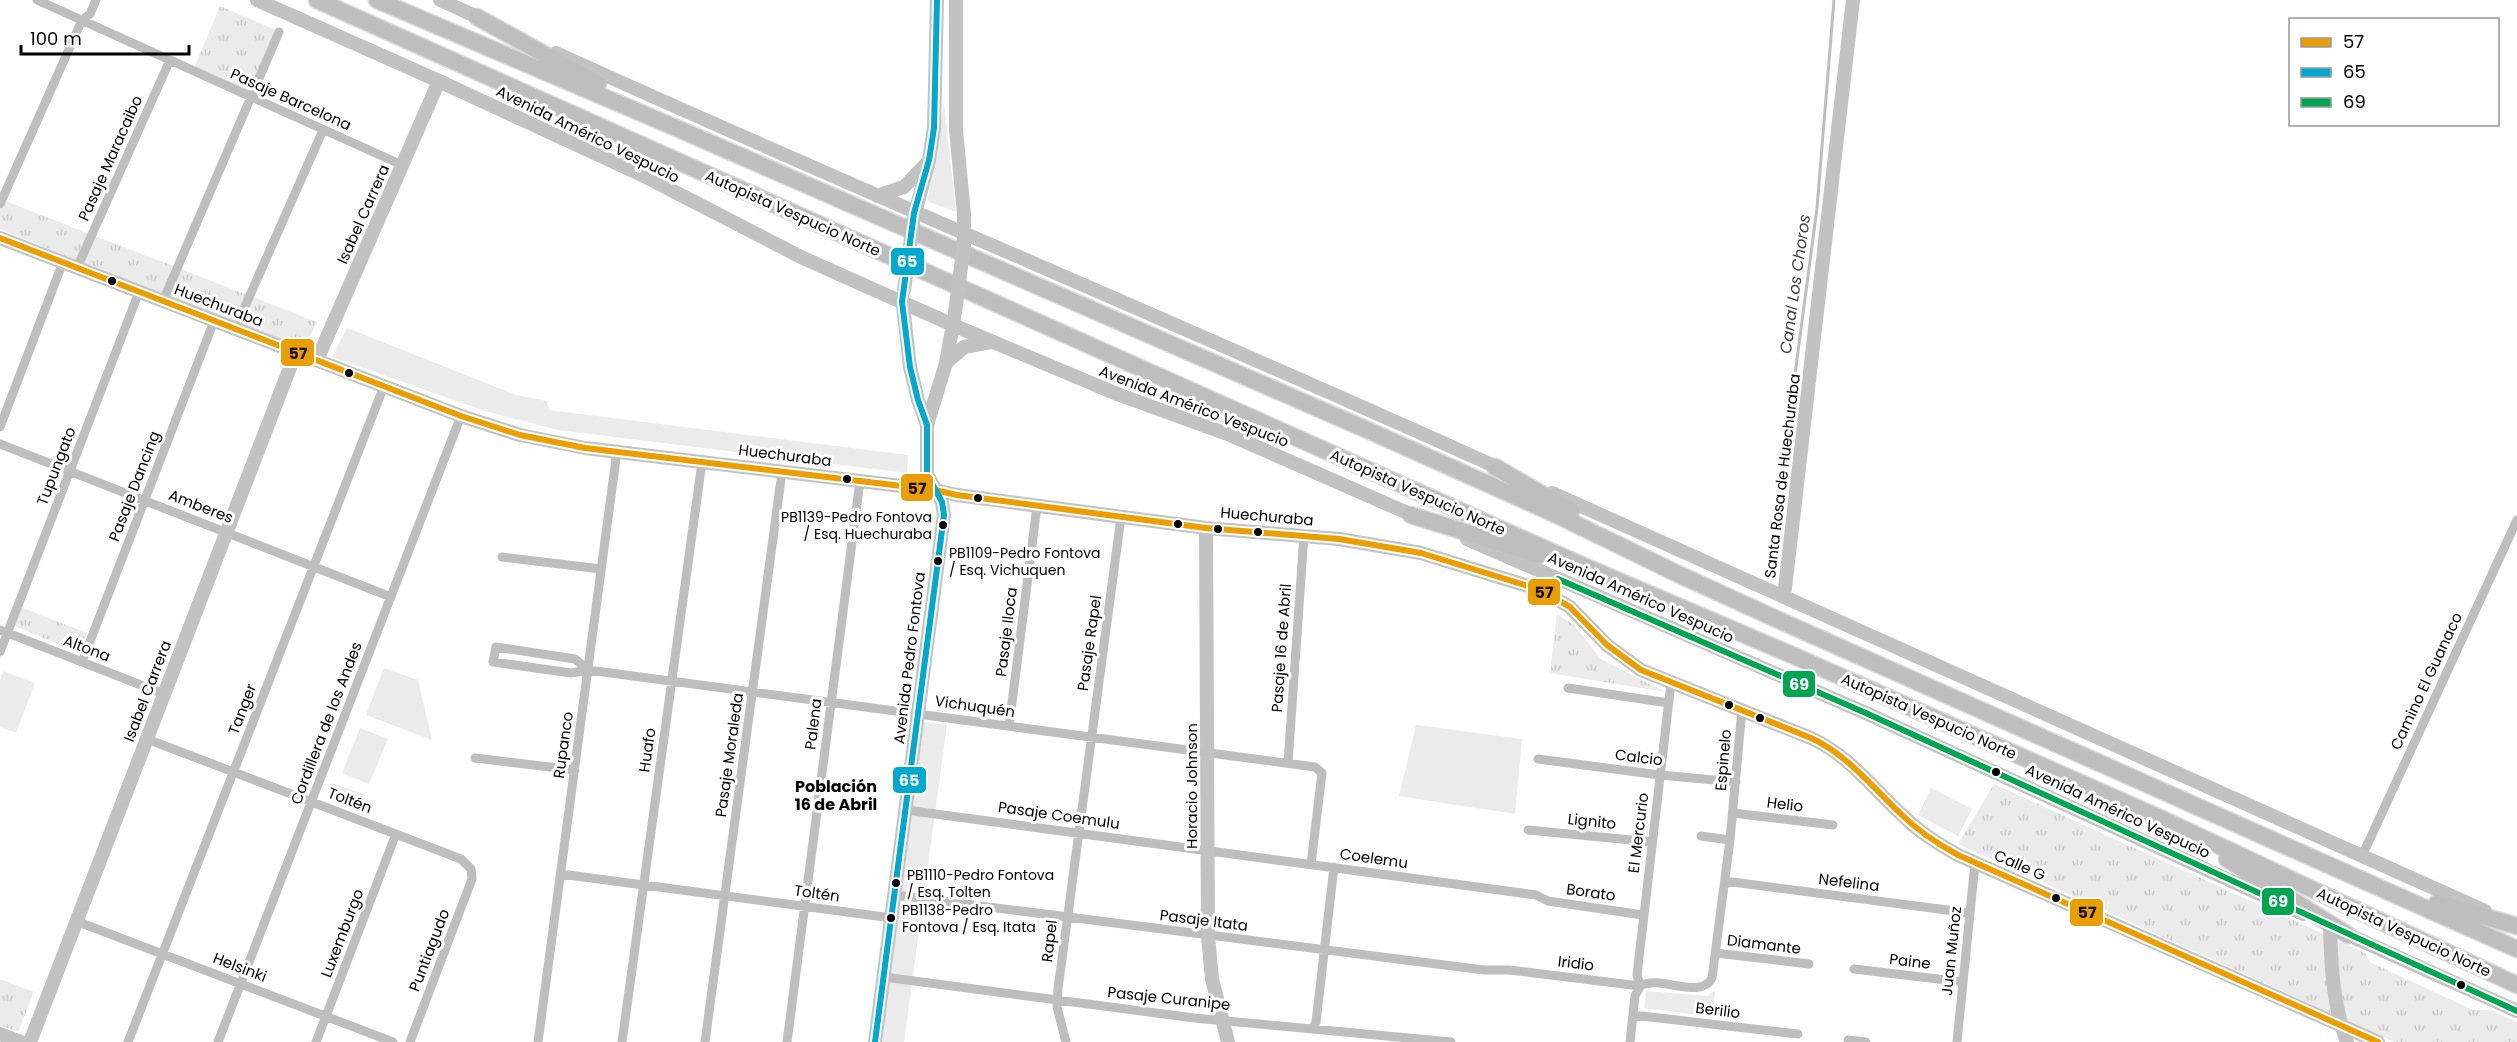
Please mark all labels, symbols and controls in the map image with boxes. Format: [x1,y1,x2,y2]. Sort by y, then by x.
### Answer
scale bar [21,18,189,56]
legend [2289,18,2499,126]
text: 100 m [30,26,82,51]
text: 57 [2343,29,2364,54]
text: 65 [2343,59,2366,84]
street label: Pasaje Barcelona [227,63,355,135]
street label: Avenida Américo Vespucio [493,80,683,188]
text: 69 [2343,89,2366,114]
street label: Pasaje Maracaibo [73,92,147,224]
street label: Isabel Carrera [332,161,394,267]
street label: Autopista Vespucio Norte [702,165,884,261]
water label: Canal Los Choros [1774,213,1816,355]
line badge: 65 [890,247,925,276]
text: 65 [897,250,917,273]
unlabelled marker [106,275,118,287]
street label: Huechuraba [172,278,266,332]
line badge: 57 [280,338,315,367]
text: 57 [289,342,308,365]
street label: Avenida Américo Vespucio [1096,360,1292,452]
unlabelled marker [343,367,355,379]
street label: Santa Rosa de Huechuraba [1759,373,1805,579]
street label: Tupungato [31,424,81,508]
street label: Pasaje Dancing [103,428,165,544]
street label: Huechuraba [737,439,833,471]
street label: Autopista Vespucio Norte [1327,444,1509,540]
unlabelled marker [841,473,853,485]
line badge: 57 [900,473,934,502]
text: 57 [908,477,927,500]
street label: Amberes [166,484,237,528]
unlabelled marker [972,492,984,504]
street label: Huechuraba [1219,501,1315,531]
place label: PB1139-Pedro Fontova / Esq. Huechuraba [781,507,932,544]
unlabelled marker [1172,518,1184,530]
marker: PB1139-Pedro Fontova / Esq. Huechuraba [937,519,949,531]
unlabelled marker [1212,523,1224,535]
unlabelled marker [1252,526,1264,538]
place label: PB1109-Pedro Fontova / Esq. Vichuquen [949,543,1101,580]
street label: Avenida Américo Vespucio [1545,546,1737,648]
marker: PB1109-Pedro Fontova / Esq. Vichuquen [932,555,944,567]
street label: Avenida Pedro Fontova [888,571,930,745]
line badge: 57 [1527,578,1561,606]
text: 57 [1535,581,1554,604]
street label: Pasaje 16 de Abril [1266,583,1296,713]
street label: Pasaje Iloca [990,586,1022,678]
street label: Pasaje Rapel [1072,594,1106,692]
street label: Camino El Guanaco [2385,609,2467,753]
street label: Altona [61,629,113,667]
street label: Isabel Carrera [118,637,176,745]
street label: Cordillera de los Andes [285,639,367,807]
street label: Autopista Vespucio Norte [1838,668,2020,764]
line badge: 69 [1782,670,1816,698]
text: 69 [1789,673,1809,696]
street label: Tanger [223,680,261,737]
street label: Vichuquén [934,690,1016,722]
street label: Pasaje Moraleda [710,691,748,819]
street label: Palena [799,697,827,751]
unlabelled marker [1723,699,1735,711]
street label: Rupanco [548,710,578,780]
unlabelled marker [1754,712,1766,724]
street label: Horacio Johnson [1181,723,1202,849]
street label: Huafo [633,726,661,774]
street label: Espinelo [1710,728,1736,792]
street label: Calcio [1614,744,1664,770]
street label: Avenida Américo Vespucio [2022,759,2214,863]
line badge: 65 [892,766,927,794]
unlabelled marker [1990,766,2002,778]
text: 65 [899,769,919,792]
district label: Población 16 de Abril [795,775,877,816]
street label: Toltén [325,782,375,818]
street label: Helio [1766,791,1804,817]
street label: El Mercurio [1623,792,1653,874]
street label: Pasaje Coemulu [997,796,1121,834]
street label: Lignito [1567,808,1617,834]
street label: Coelemu [1339,843,1409,873]
street label: Calle G [1991,844,2049,886]
place label: PB1110-Pedro Fontova / Esq. Tolten [907,865,1054,902]
street label: Nefelina [1817,868,1881,896]
marker: PB1110-Pedro Fontova / Esq. Tolten [890,877,902,889]
street label: Borato [1565,878,1617,906]
street label: Toltén [793,879,841,907]
street label: Autopista Vespucio Norte [2313,882,2495,982]
street label: Luxemburgo [316,886,368,980]
line badge: 69 [2261,887,2295,916]
text: 69 [2268,890,2288,913]
unlabelled marker [2050,892,2062,904]
line badge: 57 [2069,898,2104,927]
place label: PB1138-Pedro Fontova / Esq. Itata [902,900,1036,937]
text: 57 [2078,901,2097,924]
street label: Pasaje Itata [1159,904,1249,936]
street label: Juan Muñoz [1936,905,1966,997]
street label: Puntiagudo [404,906,454,994]
marker: PB1138-Pedro Fontova / Esq. Itata [885,912,897,924]
street label: Rapel [1036,919,1062,963]
street label: Diamante [1726,929,1802,959]
street label: Helsinki [210,947,270,987]
street label: Paine [1888,948,1932,974]
street label: Iridio [1557,950,1595,976]
unlabelled marker [2455,979,2467,991]
street label: Pasaje Curanipe [1107,981,1231,1015]
street label: Berilio [1695,997,1741,1023]

